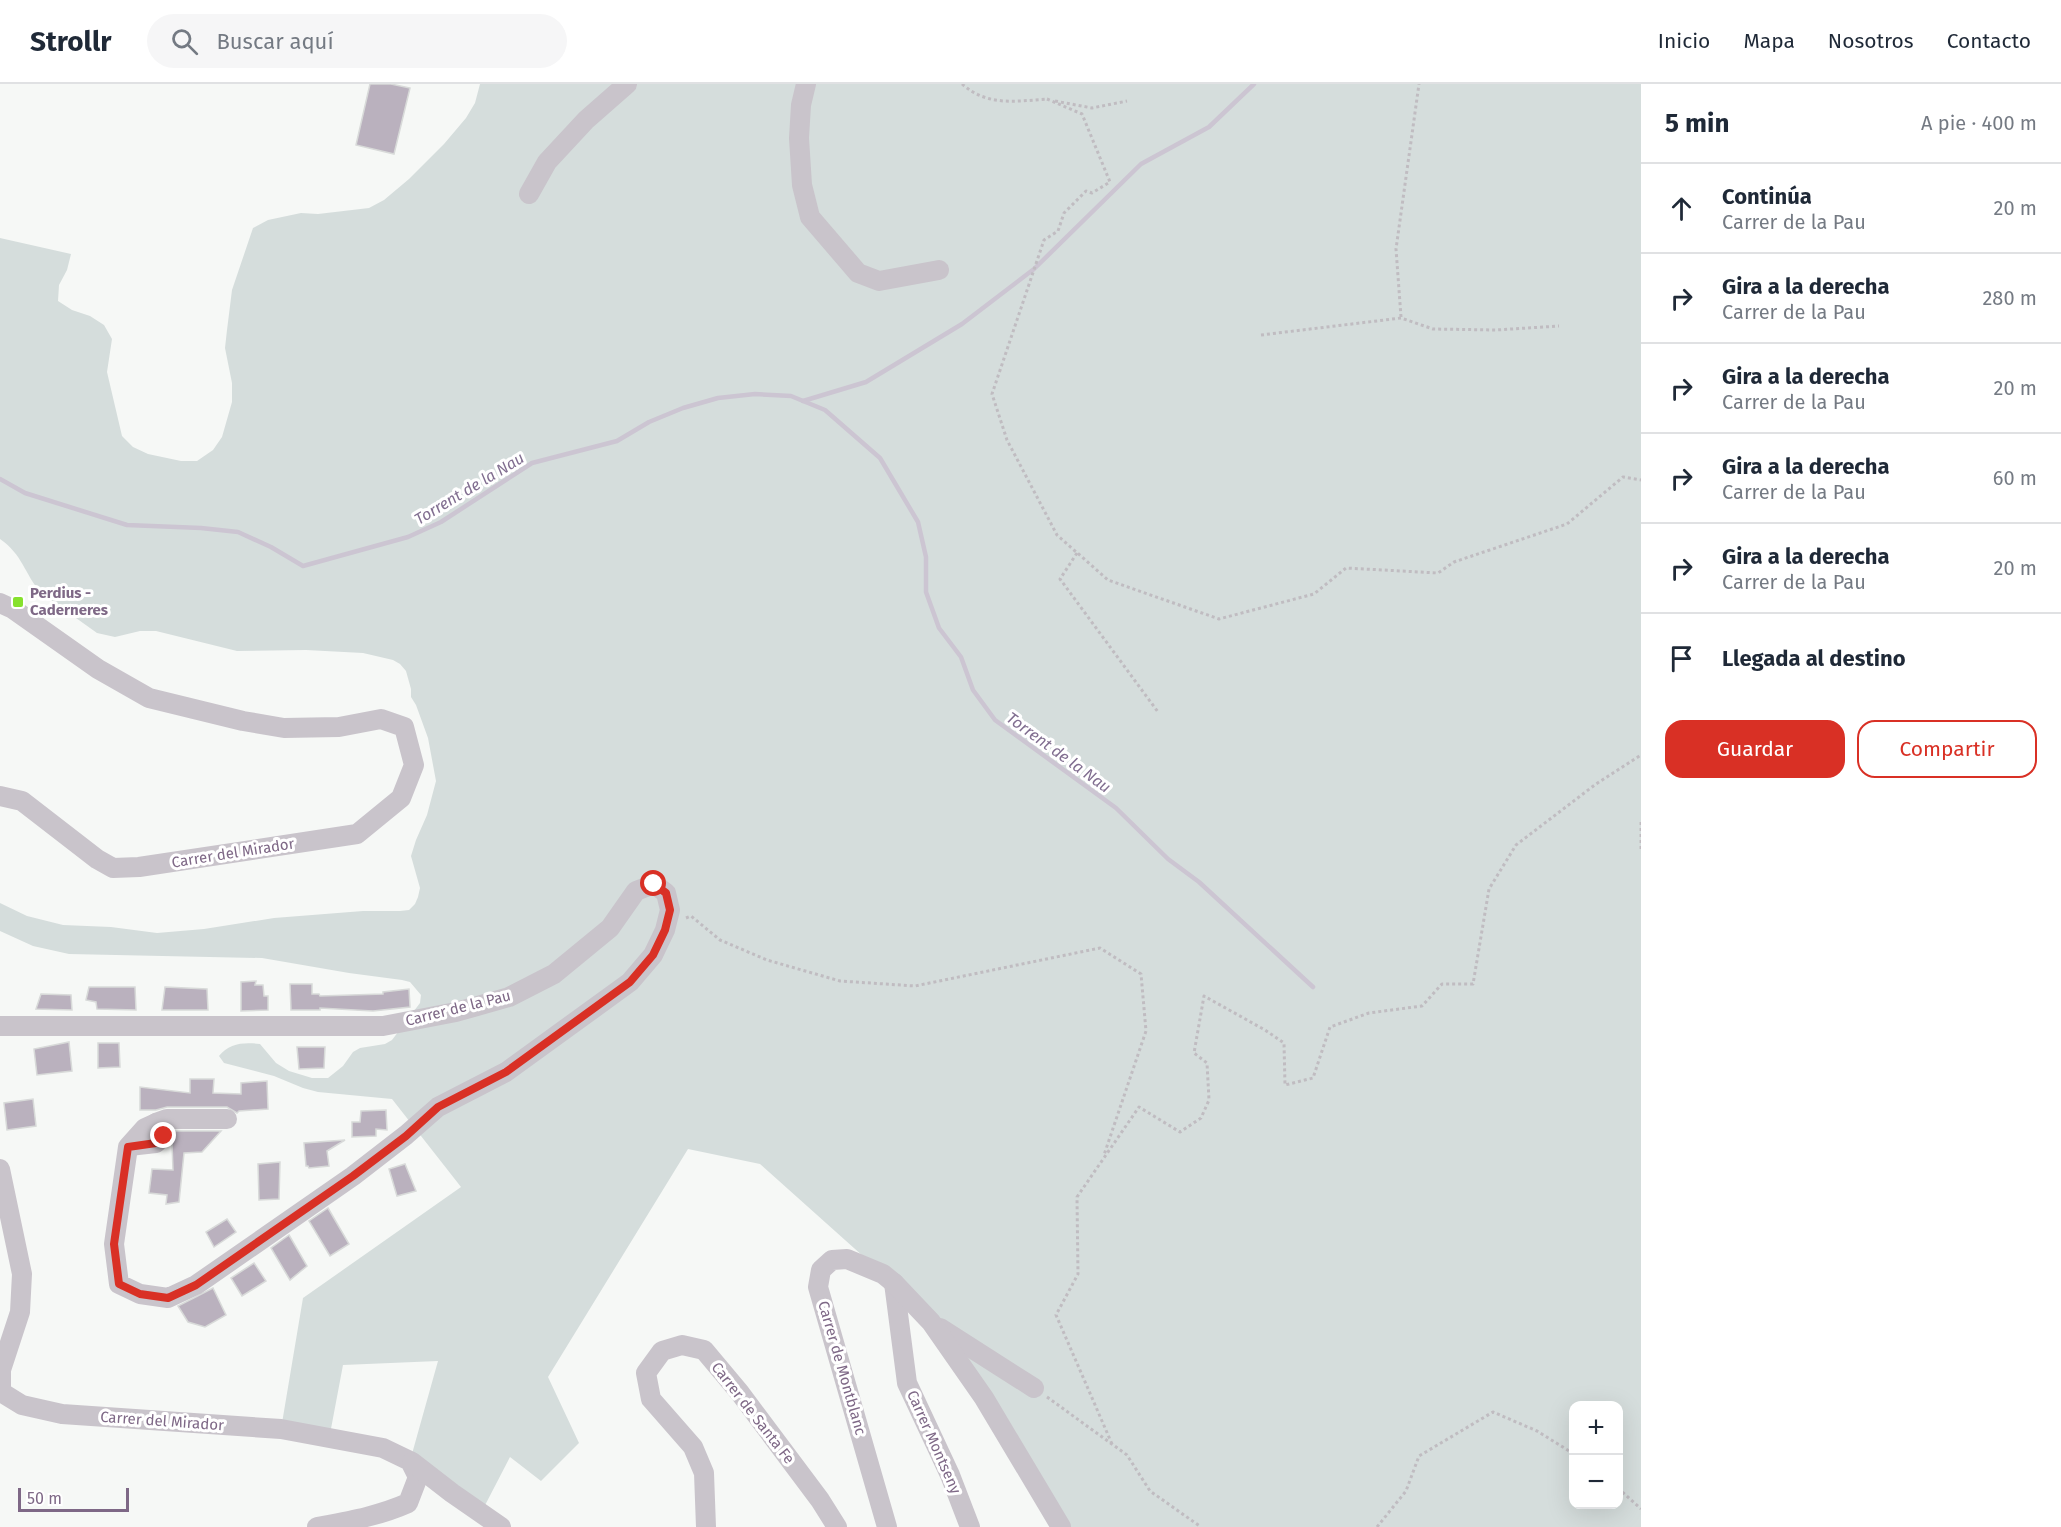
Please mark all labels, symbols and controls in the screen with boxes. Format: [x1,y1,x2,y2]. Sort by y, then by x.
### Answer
search box [147,14,567,68]
text: Strollr [30,25,111,58]
icon: search [168,25,201,58]
text: Buscar aquí [216,28,334,55]
text: Inicio [1658,28,1710,54]
text: Mapa [1743,28,1795,54]
text: Nosotros [1828,28,1914,54]
text: Contacto [1947,28,2031,54]
text: 5 min [1665,108,1729,139]
text: A pie · 400 m [1921,111,2037,135]
text: Continúa [1722,183,1812,210]
icon: ahead [1665,192,1698,225]
text: 20 m [1994,196,2037,220]
text: Carrer de la Pau [1722,210,1866,234]
text: Gira a la derecha [1722,273,1890,300]
icon: right [1665,282,1698,315]
text: 280 m [1982,286,2037,310]
text: Carrer de la Pau [1722,300,1866,324]
text: Gira a la derecha [1722,363,1890,390]
icon: right [1665,372,1698,405]
text: 20 m [1994,376,2037,400]
text: Carrer de la Pau [1722,390,1866,414]
water label: Torrent de la Nau [411,448,527,529]
text: Gira a la derecha [1722,453,1890,480]
icon: right [1665,462,1698,495]
text: 60 m [1993,466,2037,490]
text: Carrer de la Pau [1722,480,1866,504]
text: Gira a la derecha [1722,543,1890,570]
icon: right [1665,552,1698,585]
text: 20 m [1994,556,2037,580]
text: Carrer de la Pau [1722,570,1866,594]
place label: Perdius - Caderneres [30,584,108,619]
marker: Perdius - Caderneres [11,595,25,609]
icon: arrive [1665,642,1698,675]
text: Llegada al destino [1722,645,1906,672]
water label: Torrent de la Nau [1003,708,1115,797]
button: Guardar [1665,720,1845,778]
button: Compartir [1857,720,2037,778]
street label: Carrer del Mirador [170,834,296,872]
route start [640,870,666,896]
street label: Carrer de la Pau [404,986,512,1030]
route end [150,1122,176,1148]
street label: Carrer de Montblanc [814,1299,870,1437]
street label: Carrer de Santa Fe [708,1359,798,1467]
street label: Carrer Montseny [903,1387,965,1497]
map controls [1569,1401,1623,1509]
button: + [1569,1401,1623,1455]
street label: Carrer del Mirador [100,1408,225,1434]
button: − [1569,1455,1623,1509]
scale bar [18,1485,129,1512]
text: 50 m [27,1489,62,1508]

